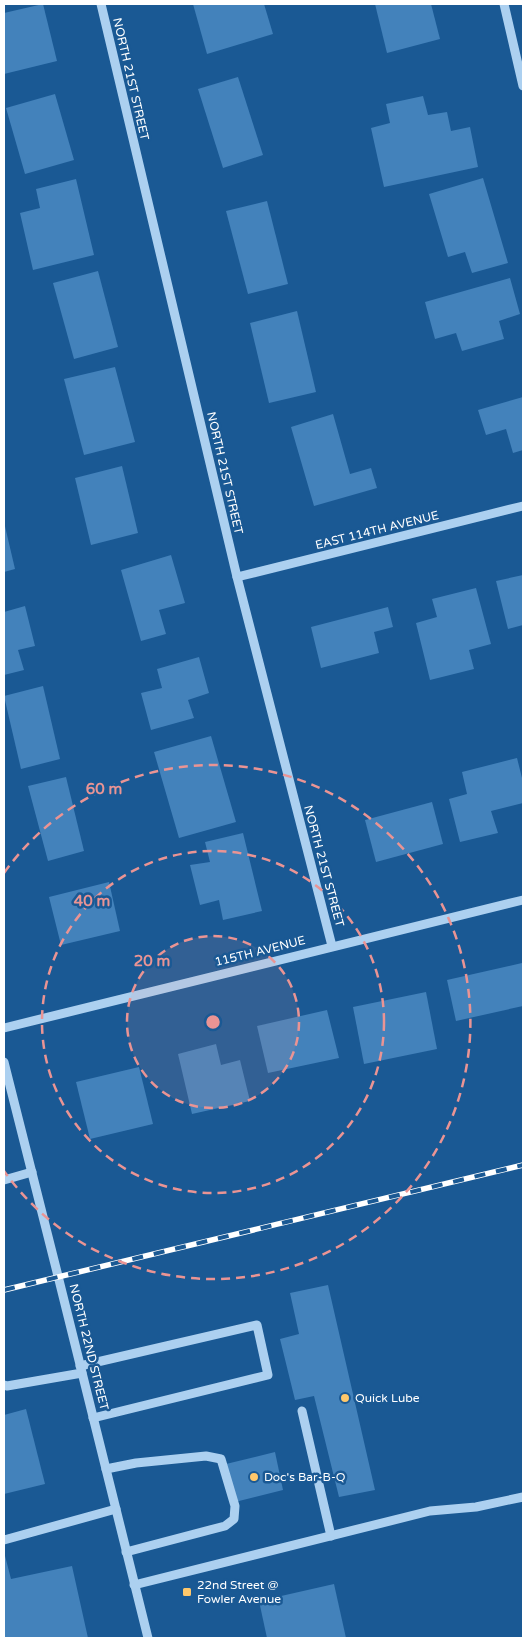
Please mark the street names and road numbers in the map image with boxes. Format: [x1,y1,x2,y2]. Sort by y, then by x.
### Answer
street label: NORTH 21ST STREET [110,16,152,142]
street label: NORTH 21ST STREET [204,410,246,536]
street label: EAST 114TH AVENUE [314,508,441,552]
street label: NORTH 21ST STREET [301,804,347,929]
street label: 115TH AVENUE [213,933,307,969]
street label: NORTH 22ND STREET [67,1282,112,1412]

